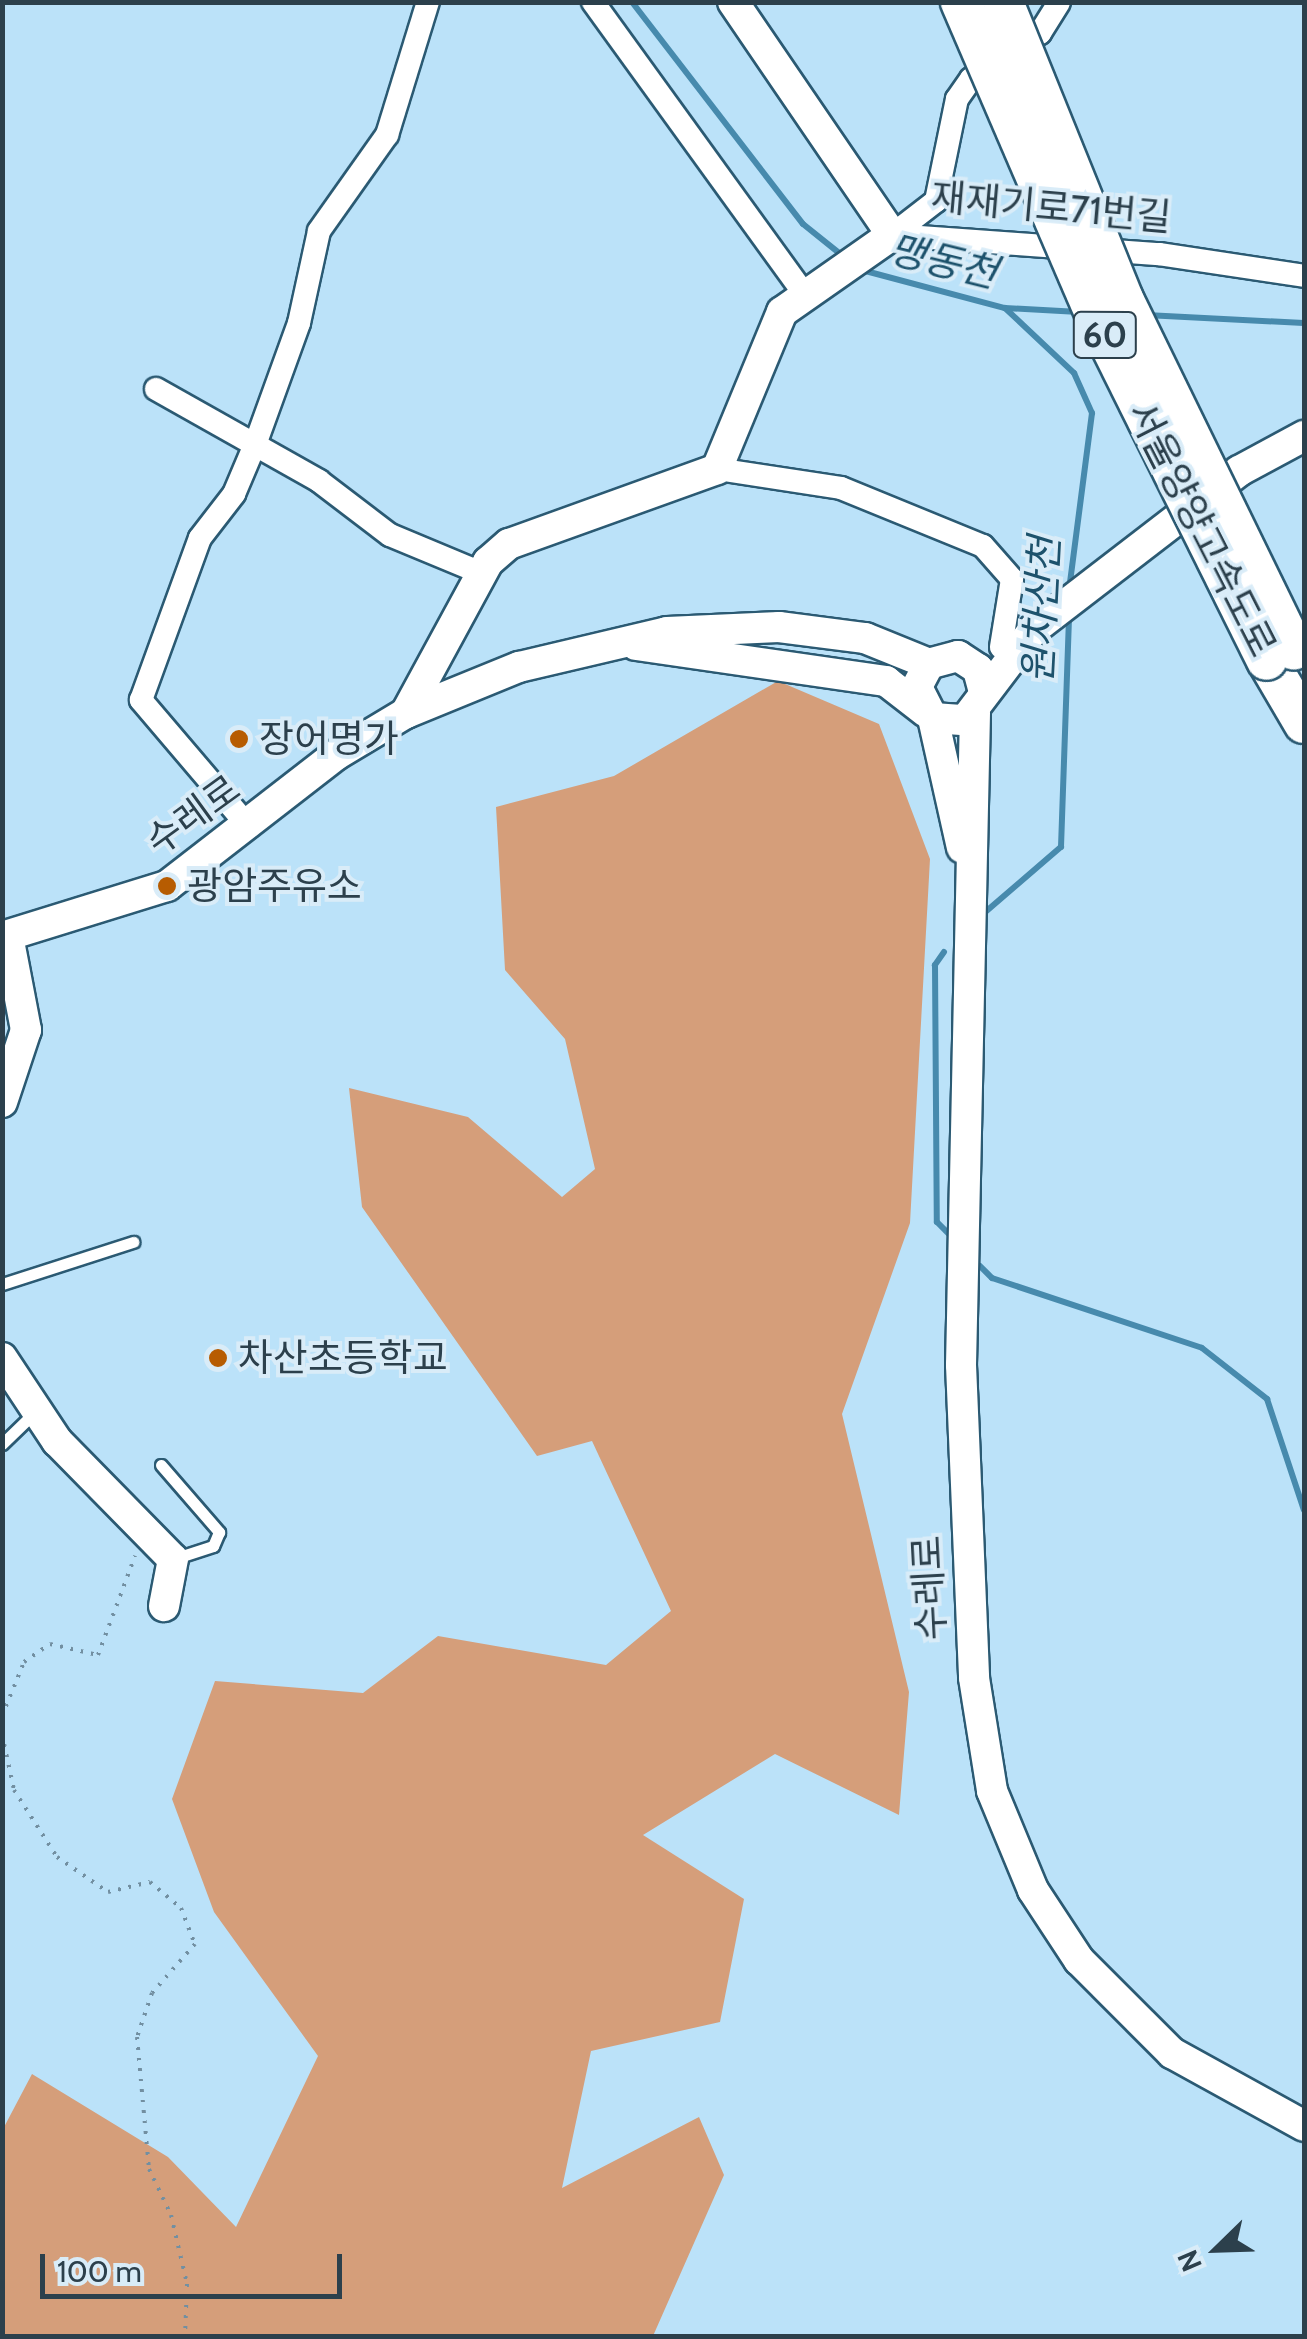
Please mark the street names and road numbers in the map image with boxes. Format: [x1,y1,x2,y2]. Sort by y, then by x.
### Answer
street label: 재재기로71번길 [929,174,1173,240]
road number: 60 [1072,305,1138,365]
street label: 서울양양고속도로 [1118,394,1286,664]
street label: 수레로 [137,766,249,864]
street label: 수레로 [903,1534,955,1642]

